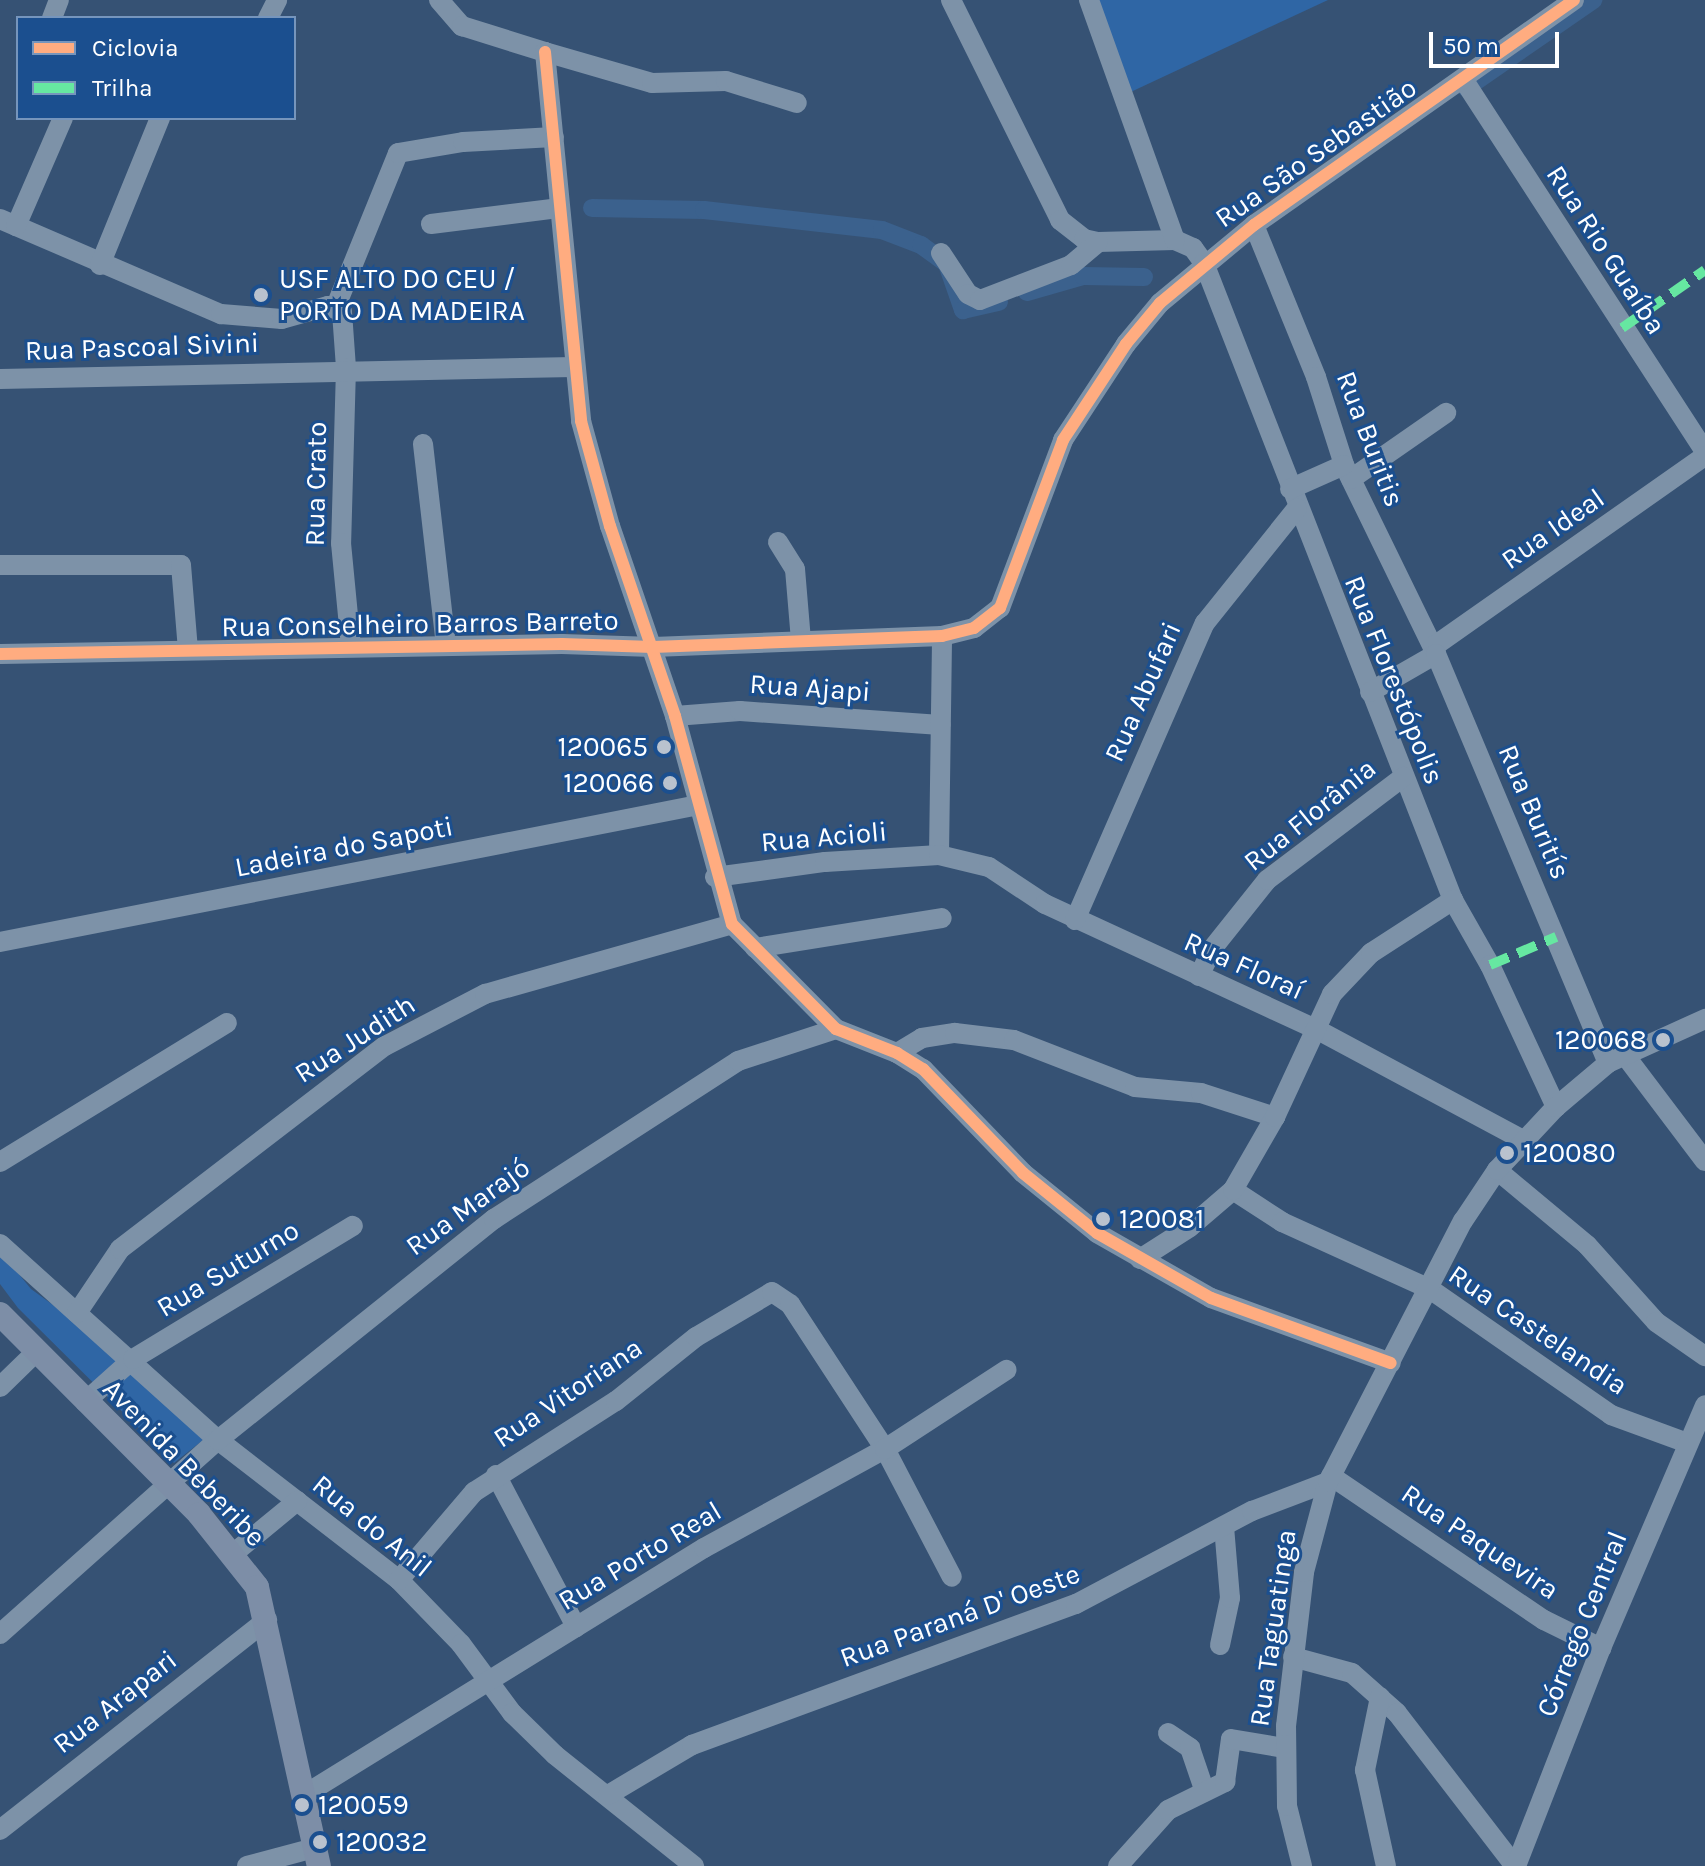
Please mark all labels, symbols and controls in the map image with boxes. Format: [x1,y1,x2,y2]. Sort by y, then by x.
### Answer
legend [16,16,296,120]
scale bar [1433,16,1563,66]
text: 50 m [1443,32,1499,60]
text: Ciclovia [92,34,179,62]
street label: Rua São Sebastião [1209,71,1423,235]
text: Trilha [92,74,153,102]
street label: Rua Rio Guaíba [1539,159,1673,341]
place label: USF ALTO DO CEU / PORTO DA MADEIRA [279,262,525,328]
marker: USF ALTO DO CEU / PORTO DA MADEIRA [250,284,272,306]
street label: Rua Pascoal Sivini [24,326,260,368]
street label: Rua Buritis [1329,366,1411,512]
street label: Rua Crato [298,421,334,547]
street label: Rua Ideal [1495,481,1611,577]
street label: Rua Florestópolis [1337,571,1451,789]
street label: Rua Conselheiro Barros Barreto [221,604,619,644]
street label: Rua Abufari [1097,617,1189,767]
street label: Rua Ajapi [748,667,872,709]
place label: 120065 [557,730,648,764]
marker: 120065 [655,738,673,756]
street label: Rua Buritís [1491,740,1577,884]
street label: Rua Florânia [1237,752,1383,878]
place label: 120066 [563,766,654,800]
marker: 120066 [661,774,679,792]
street label: Ladeira do Sapoti [232,809,456,885]
street label: Rua Acioli [760,815,888,859]
street label: Rua Floraí [1179,925,1309,1007]
street label: Rua Judith [288,988,422,1090]
place label: 120068 [1555,1023,1647,1057]
marker: 120068 [1654,1031,1672,1049]
place label: 120080 [1523,1136,1616,1170]
marker: 120080 [1498,1144,1516,1162]
street label: Rua Marajó [400,1151,536,1263]
place label: 120081 [1119,1202,1204,1236]
marker: 120081 [1094,1210,1112,1228]
street label: Rua Suturno [151,1213,305,1325]
street label: Rua Castelandia [1442,1258,1634,1402]
street label: Rua Vitoriana [487,1331,649,1455]
street label: Avenida Beberibe [96,1372,272,1554]
street label: Rua do Anil [306,1468,438,1584]
street label: Rua Paquevira [1395,1477,1565,1607]
street label: Rua Porto Real [552,1494,728,1618]
street label: Córrego Central [1529,1526,1635,1722]
street label: Rua Taguatinga [1243,1527,1303,1729]
street label: Rua Paraná D' Oeste [836,1557,1084,1675]
street label: Rua Arapari [46,1643,184,1761]
place label: 120059 [318,1788,409,1822]
marker: 120059 [293,1796,311,1814]
place label: 120032 [336,1825,427,1859]
marker: 120032 [311,1833,329,1851]

